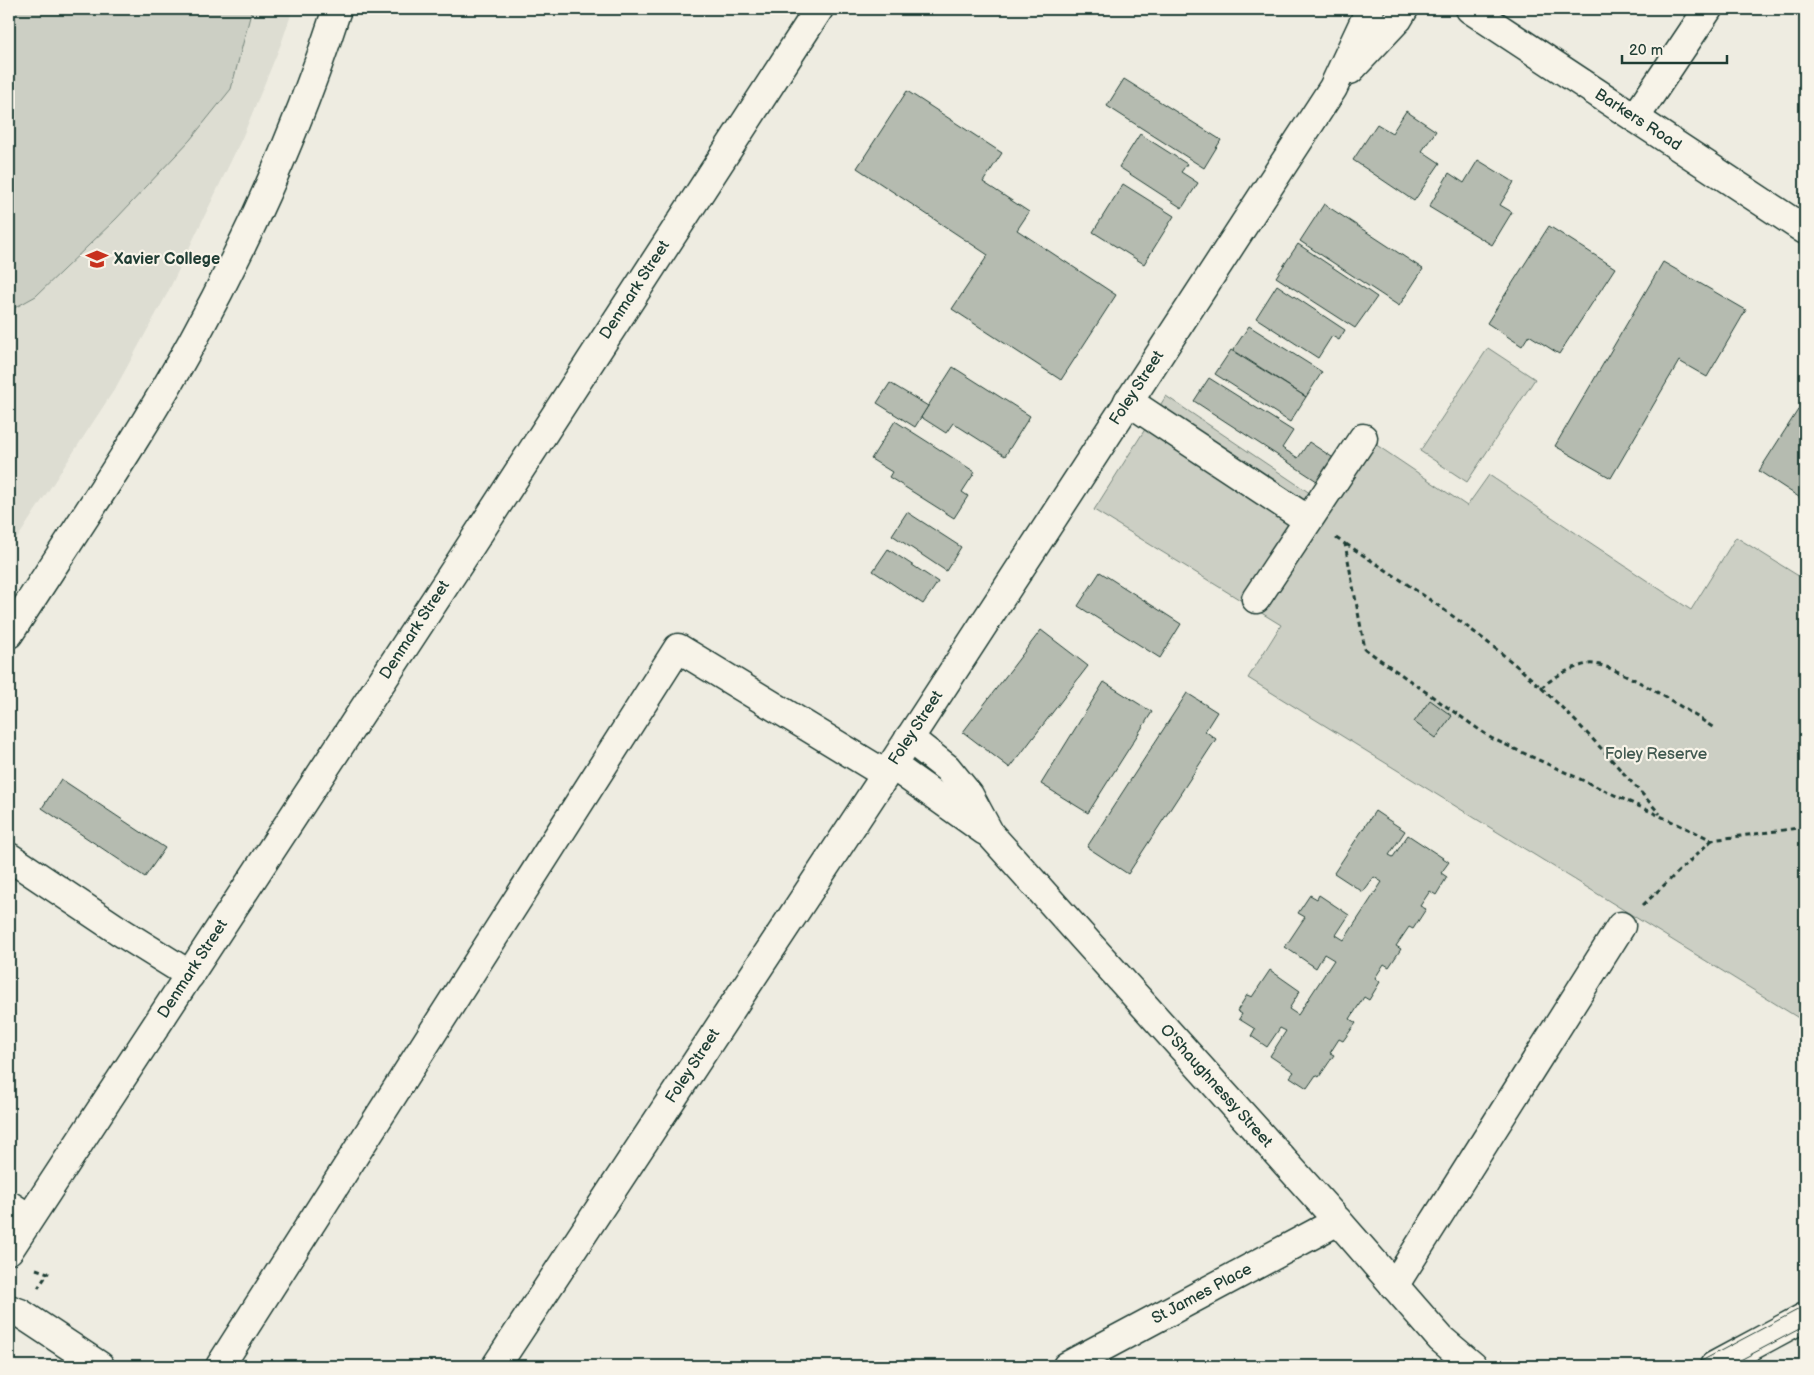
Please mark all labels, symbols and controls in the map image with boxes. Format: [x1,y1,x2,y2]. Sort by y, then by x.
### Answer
scale bar [1622,32,1726,64]
text: 20 m [1629,41,1663,60]
street label: Barkers Road [1591,85,1685,155]
street label: Denmark Street [596,237,674,343]
school or university icon: Xavier College [84,246,110,272]
place label: Xavier College [114,250,220,269]
street label: Foley Street [1106,347,1168,429]
street label: Denmark Street [376,577,454,683]
street label: Foley Street [885,687,947,769]
park label: Foley Reserve [1605,745,1708,764]
street label: Denmark Street [154,916,232,1022]
street label: O'Shaughnessy Street [1156,1021,1276,1151]
street label: Foley Street [662,1025,724,1107]
street label: St James Place [1149,1259,1256,1328]

